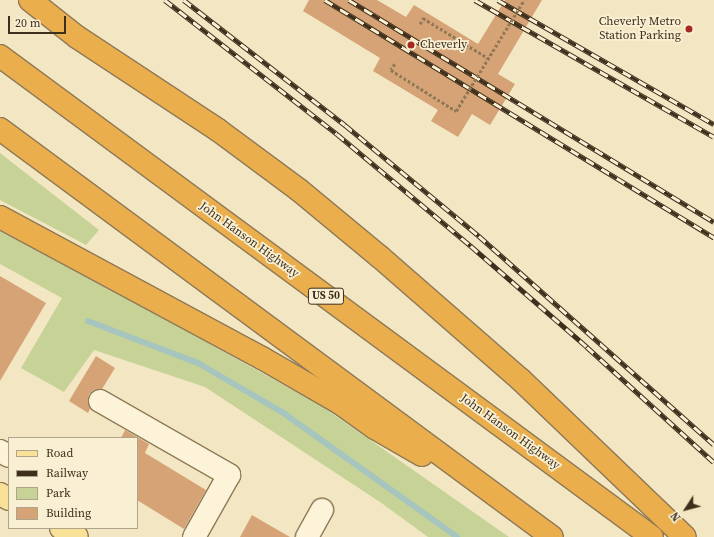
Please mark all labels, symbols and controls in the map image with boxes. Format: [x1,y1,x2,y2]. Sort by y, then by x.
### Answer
scale bar [10,8,68,34]
text: 20 m [15,15,41,31]
place label: Cheverly Metro Station Parking [599,15,681,43]
marker: Cheverly Metro Station Parking [684,24,694,34]
place label: Cheverly [420,38,467,52]
marker: Cheverly [405,39,417,51]
street label: John Hanson Highway [196,199,302,281]
road number: US 50 [307,287,345,305]
street label: John Hanson Highway [457,391,563,473]
legend [8,437,138,529]
text: Road [46,445,73,461]
text: Railway [46,465,88,481]
text: Park [46,485,71,501]
north arrow [666,489,706,529]
text: Building [46,505,91,521]
text: N [667,509,684,524]

